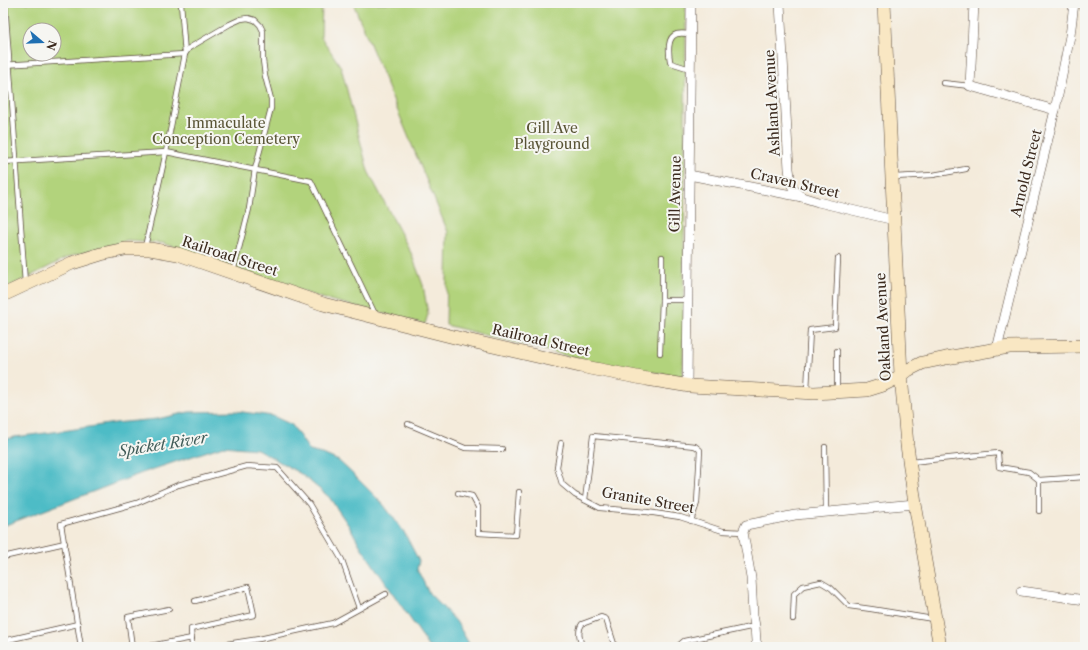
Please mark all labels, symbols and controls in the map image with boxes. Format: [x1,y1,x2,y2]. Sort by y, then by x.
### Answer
north arrow [22,22,62,62]
text: N [43,38,60,52]
street label: Ashland Avenue [760,49,784,158]
park label: Immaculate Conception Cemetery [152,114,300,148]
park label: Gill Ave Playground [514,119,590,153]
street label: Arnold Street [1006,127,1046,220]
street label: Gill Avenue [665,155,685,233]
street label: Craven Street [749,164,841,202]
street label: Railroad Street [180,232,280,280]
street label: Oakland Avenue [871,272,895,382]
street label: Railroad Street [490,320,592,360]
water label: Spicket River [116,427,210,461]
street label: Granite Street [600,483,696,517]

